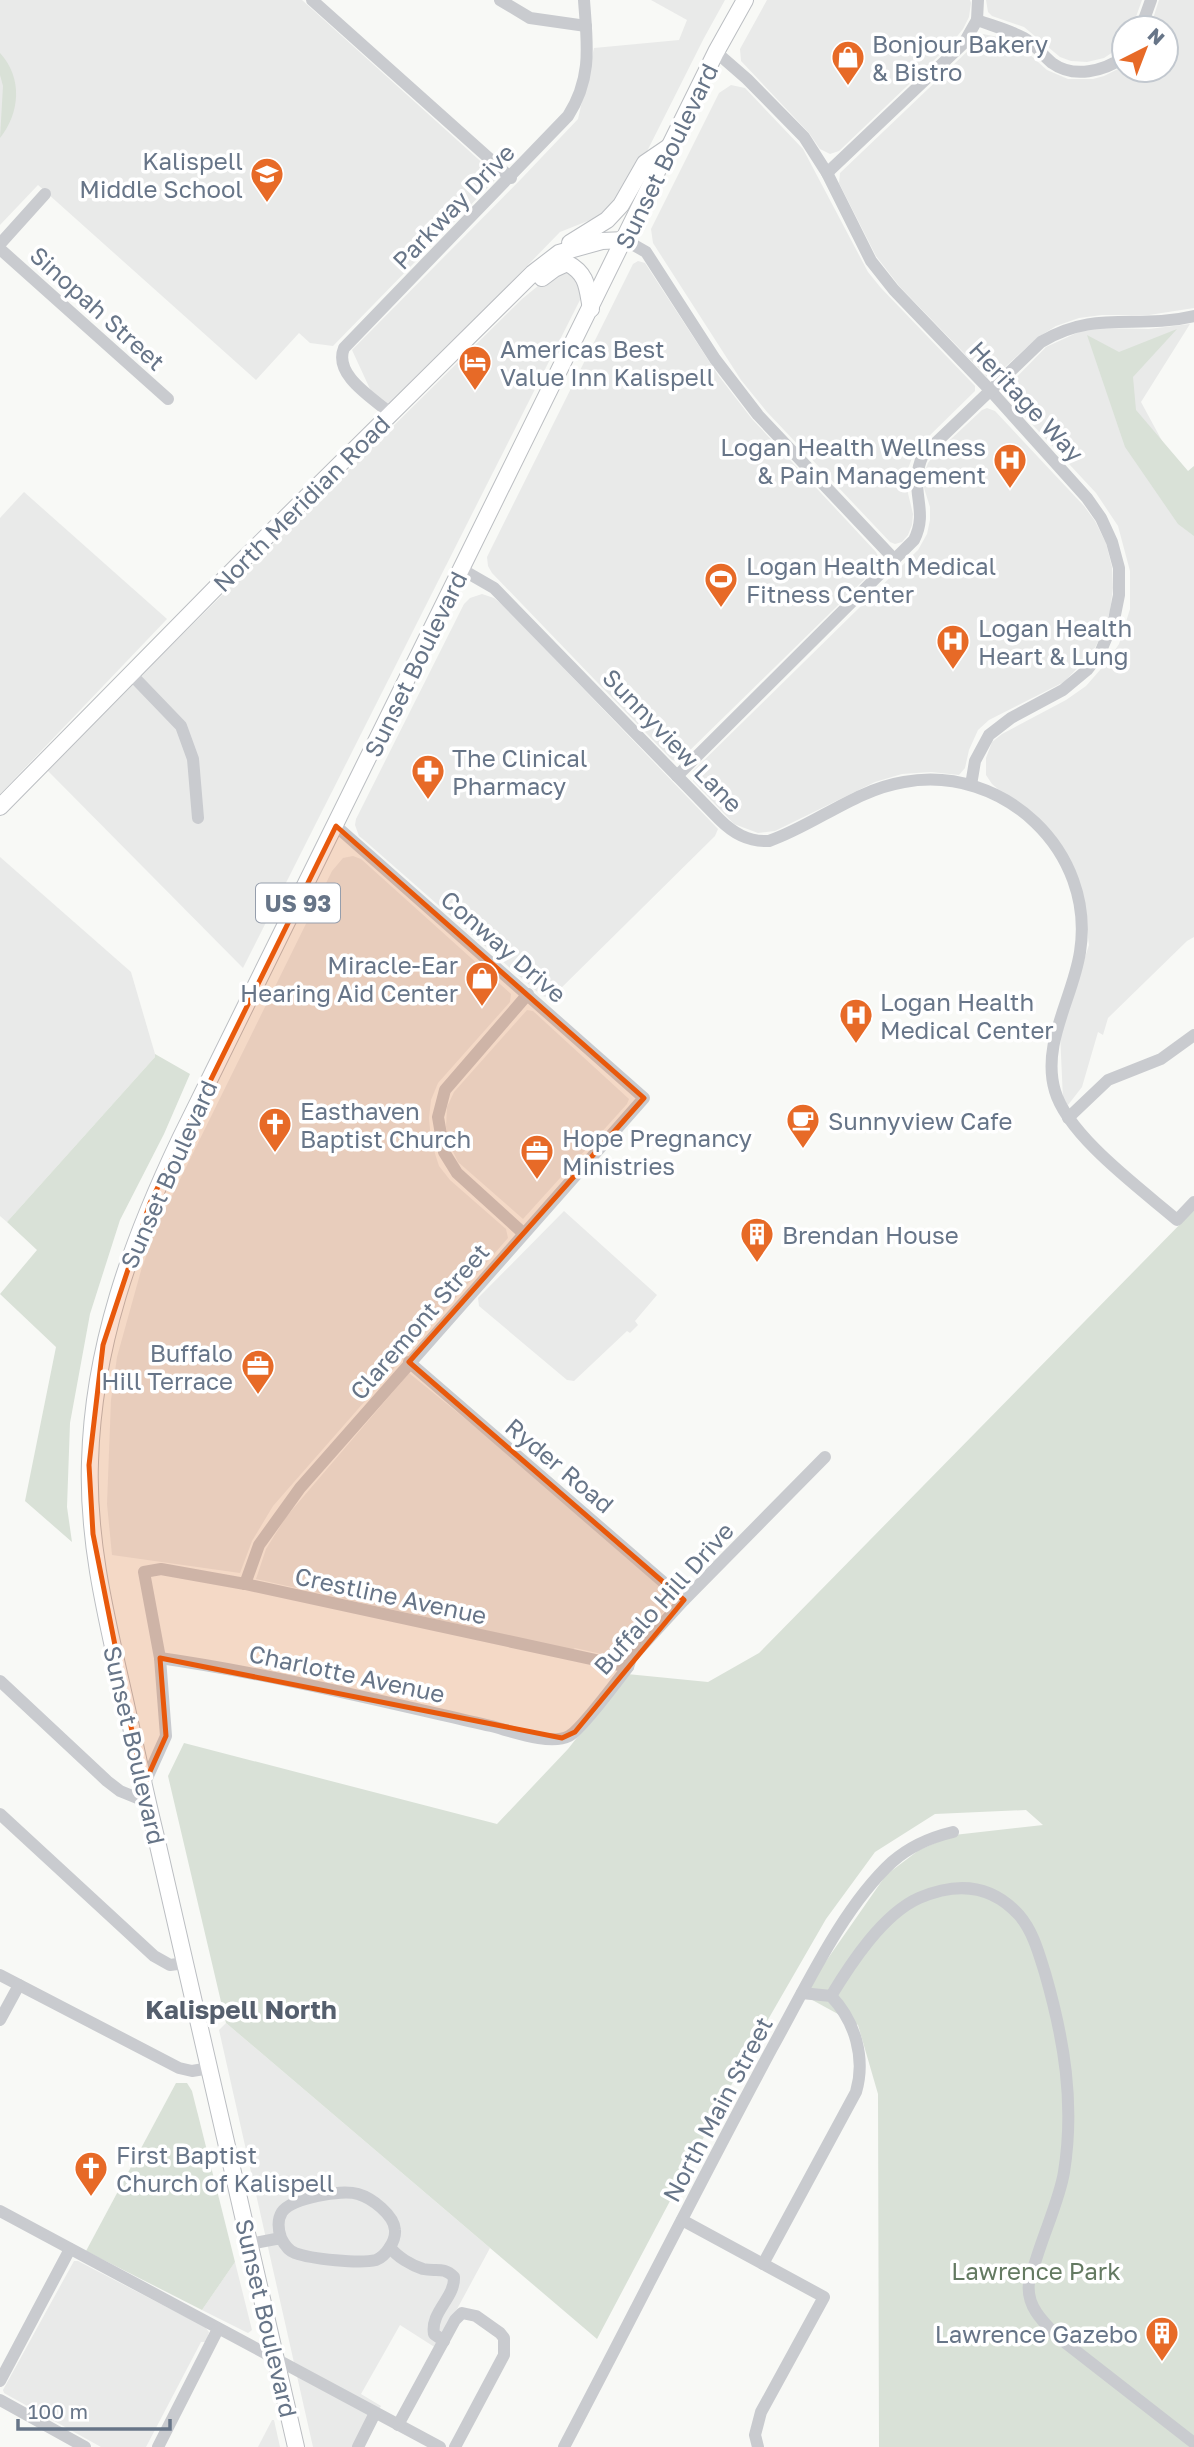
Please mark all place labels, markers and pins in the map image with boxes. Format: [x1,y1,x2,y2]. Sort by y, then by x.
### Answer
place label: Bonjour Bakery & Bistro [872,29,1048,86]
shop icon: Bonjour Bakery & Bistro [829,38,867,87]
place label: Kalispell Middle School [79,146,243,203]
school or university icon: Kalispell Middle School [248,155,286,204]
place label: Americas Best Value Inn Kalispell [500,334,714,391]
hotel icon: Americas Best Value Inn Kalispell [456,343,494,392]
place label: Logan Health Wellness & Pain Management [720,432,986,489]
hospital icon: Logan Health Wellness & Pain Management [991,441,1029,490]
place label: Logan Health Medical Fitness Center [746,551,996,608]
sports icon: Logan Health Medical Fitness Center [702,560,740,609]
place label: Logan Health Heart & Lung [978,613,1132,670]
hospital icon: Logan Health Heart & Lung [934,622,972,671]
place label: The Clinical Pharmacy [452,743,588,800]
pharmacy icon: The Clinical Pharmacy [409,752,447,801]
place label: Miracle-Ear Hearing Aid Center [240,950,458,1007]
shop icon: Miracle-Ear Hearing Aid Center [463,959,501,1008]
place label: Logan Health Medical Center [880,987,1054,1044]
hospital icon: Logan Health Medical Center [837,996,875,1045]
place label: Easthaven Baptist Church [300,1096,471,1153]
cafe icon: Sunnyview Cafe [784,1101,822,1150]
church icon: Easthaven Baptist Church [256,1105,294,1154]
place label: Sunnyview Cafe [828,1106,1012,1135]
place label: Hope Pregnancy Ministries [562,1123,752,1180]
office icon: Hope Pregnancy Ministries [518,1132,556,1181]
building icon: Brendan House [738,1215,776,1264]
place label: Brendan House [782,1220,959,1249]
place label: Buffalo Hill Terrace [101,1338,233,1395]
office icon: Buffalo Hill Terrace [239,1347,277,1396]
place label: First Baptist Church of Kalispell [116,2140,334,2197]
church icon: First Baptist Church of Kalispell [72,2149,110,2198]
building icon: Lawrence Gazebo [1143,2314,1181,2363]
place label: Lawrence Gazebo [935,2319,1138,2348]

